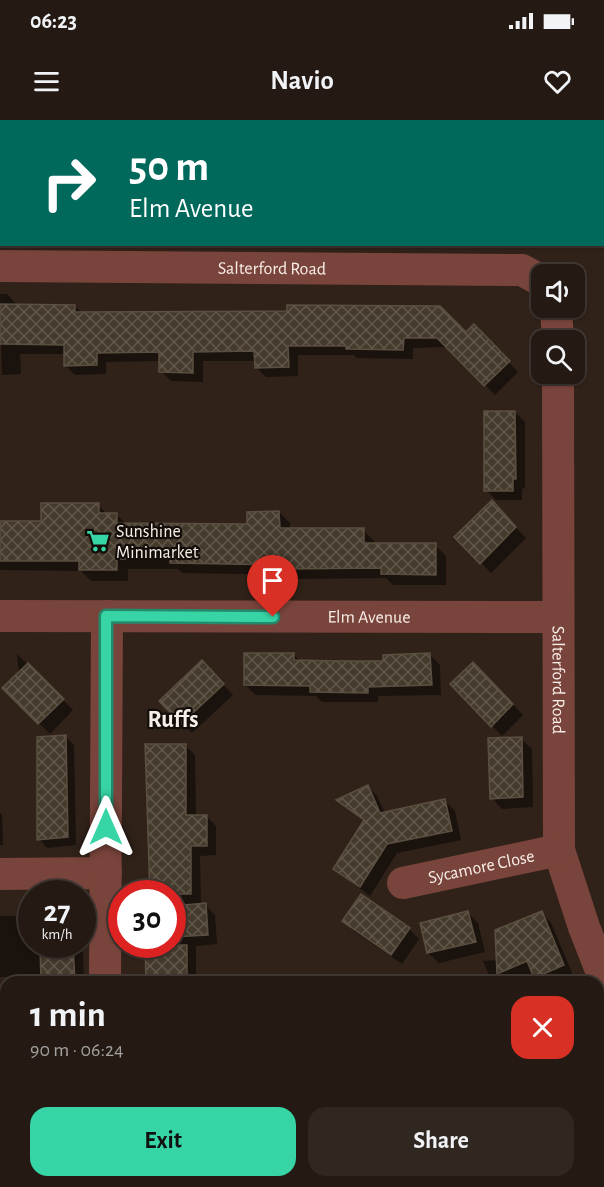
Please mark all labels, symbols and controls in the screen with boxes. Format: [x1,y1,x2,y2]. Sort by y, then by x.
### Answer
text: 06:23 [30,10,77,32]
icon: menu [30,65,63,98]
icon: heart [541,65,574,98]
text: Navio [270,67,334,94]
icon: right [30,144,108,222]
text: 50 m [129,146,209,188]
text: Elm Avenue [129,195,253,222]
street label: Salterford Road [218,260,326,278]
map controls [531,264,585,384]
button: sound [531,264,585,318]
button: search [531,330,585,384]
place label: Sunshine Minimarket [116,523,199,562]
supermarket icon: Sunshine Minimarket [85,528,111,554]
pin [247,555,298,617]
icon: arrive [256,564,289,597]
street label: Elm Avenue [327,609,411,627]
street label: Salterford Road [549,626,567,734]
district label: Ruffs [148,708,198,732]
position arrow [74,795,138,859]
street label: Sycamore Close [427,847,536,887]
speed limit sign: 30 [108,880,186,958]
text: 27 [43,897,71,927]
text: km/h [42,927,72,942]
button: close [511,996,574,1059]
text: 1 min [30,997,106,1033]
text: 90 m · 06:24 [30,1040,124,1060]
button: Exit [30,1107,296,1176]
button: Share [308,1107,574,1176]

